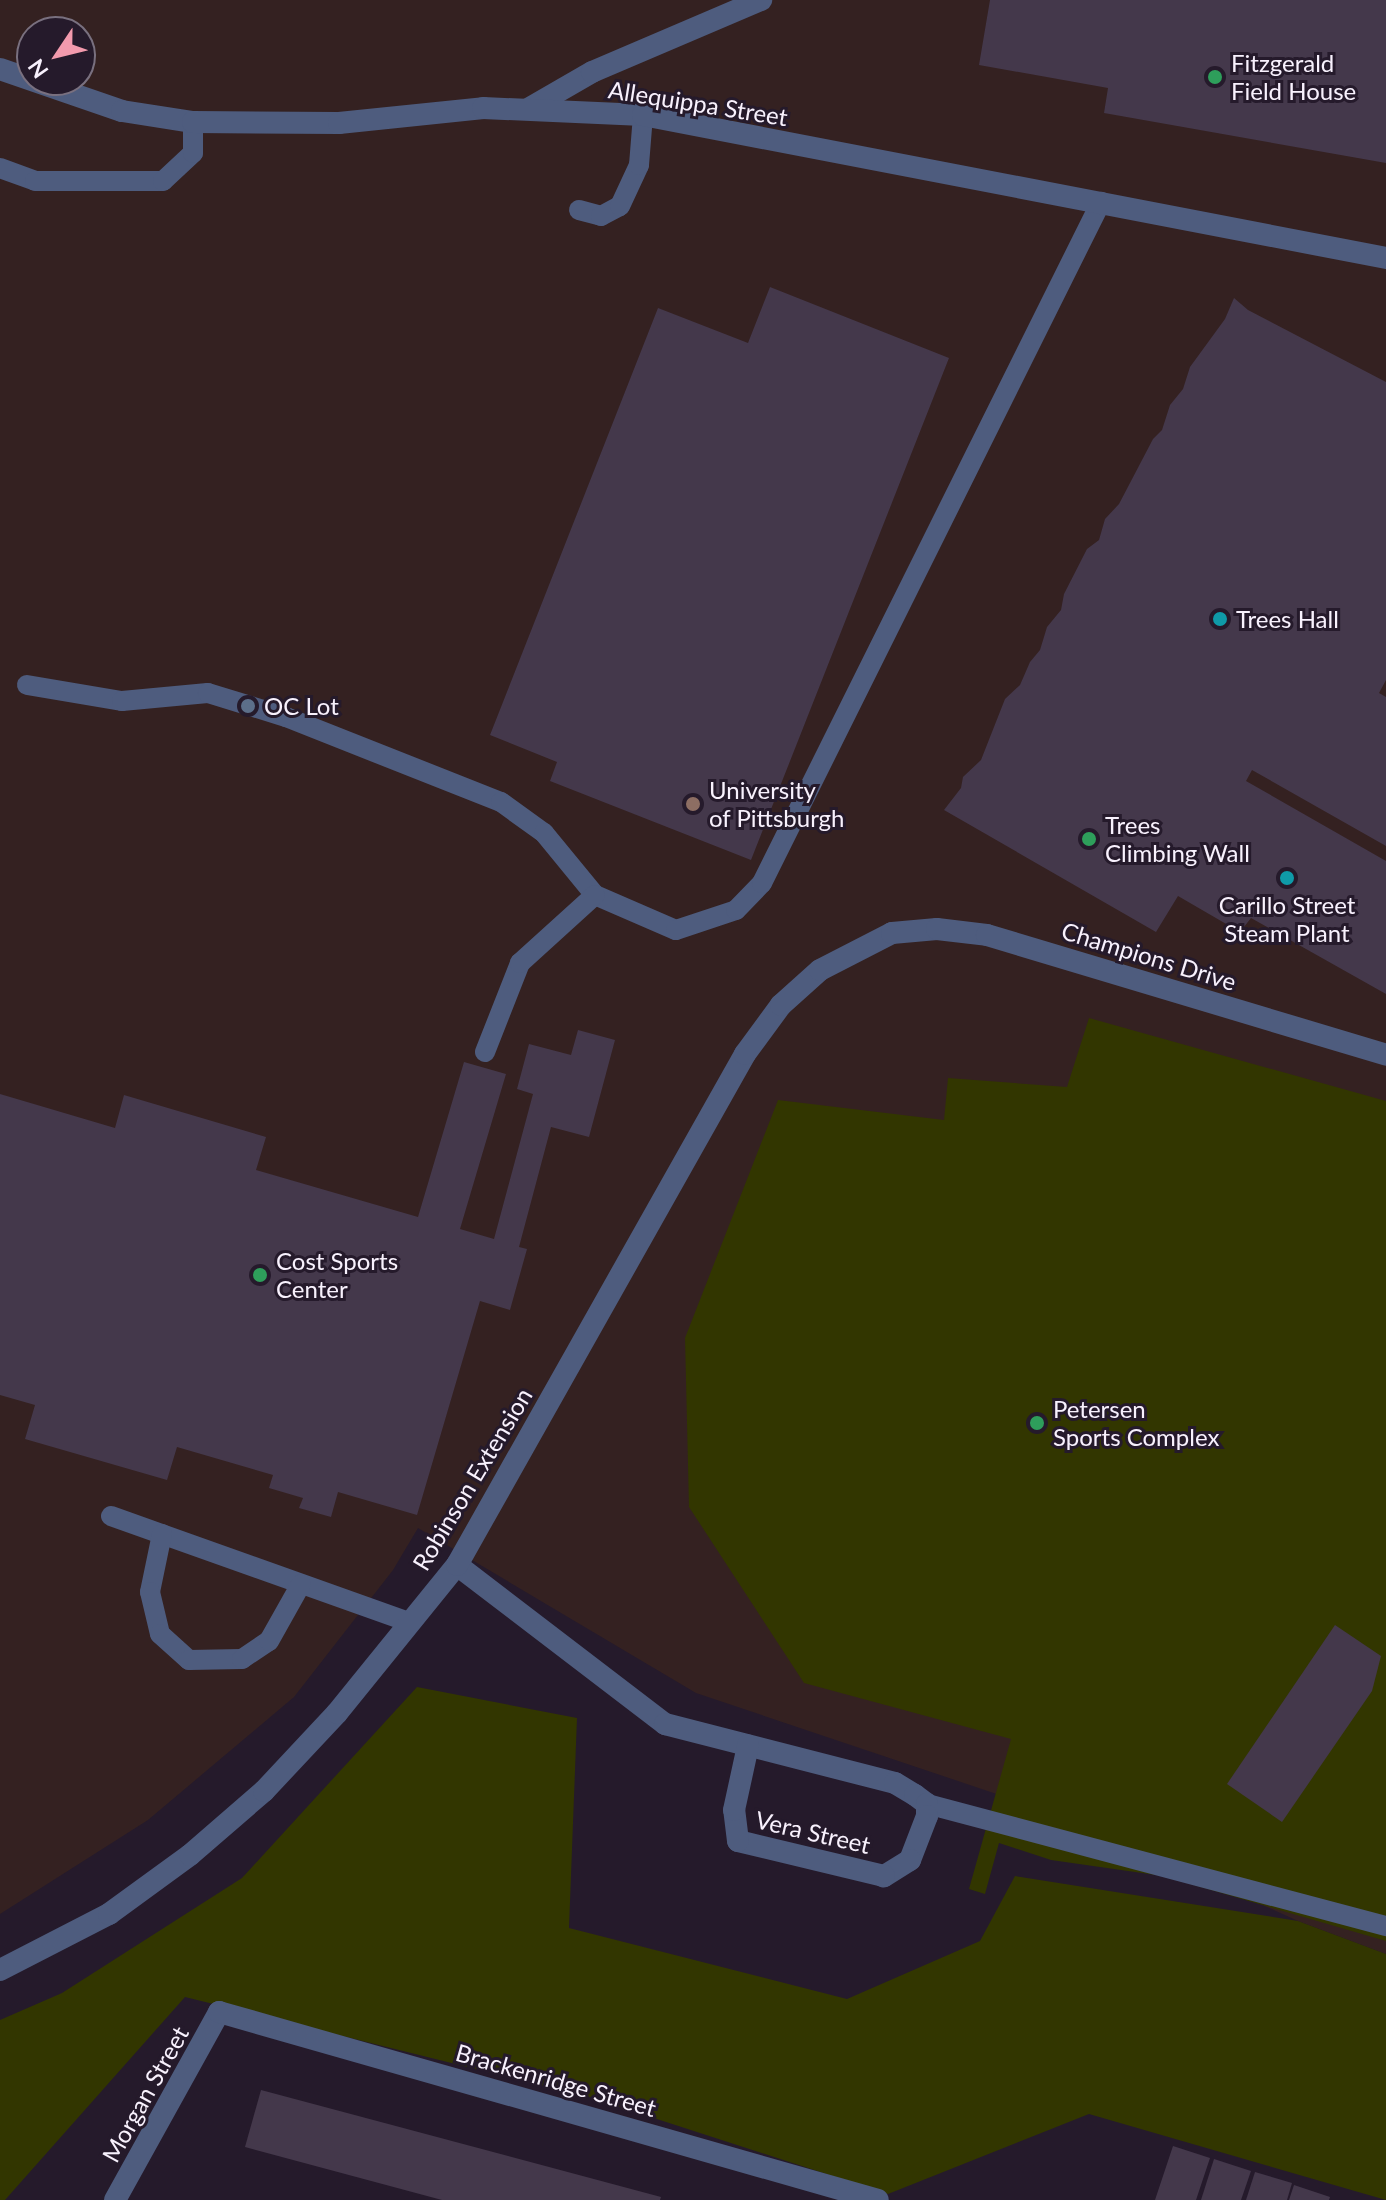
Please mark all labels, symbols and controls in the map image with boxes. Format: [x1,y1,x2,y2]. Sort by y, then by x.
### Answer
north arrow [16,16,96,96]
place label: Fitzgerald Field House [1231,49,1356,105]
text: N [22,54,53,84]
marker: Fitzgerald Field House [1206,68,1224,86]
street label: Allequippa Street [606,75,790,131]
place label: Trees Hall [1236,605,1339,633]
marker: Trees Hall [1211,610,1229,628]
place label: OC Lot [264,692,339,720]
marker: OC Lot [239,697,257,715]
place label: University of Pittsburgh [709,776,845,832]
marker: University of Pittsburgh [684,795,702,813]
place label: Trees Climbing Wall [1105,811,1250,867]
marker: Trees Climbing Wall [1080,830,1098,848]
marker: Carillo Street Steam Plant [1278,869,1296,887]
place label: Carillo Street Steam Plant [1219,891,1355,947]
street label: Champions Drive [1058,916,1240,996]
place label: Cost Sports Center [276,1247,398,1303]
marker: Cost Sports Center [251,1266,269,1284]
street label: Robinson Extension [406,1383,538,1575]
place label: Petersen Sports Complex [1053,1395,1219,1451]
marker: Petersen Sports Complex [1028,1414,1046,1432]
street label: Vera Street [753,1805,873,1859]
street label: Morgan Street [96,2021,194,2167]
street label: Brackenridge Street [453,2038,659,2122]

